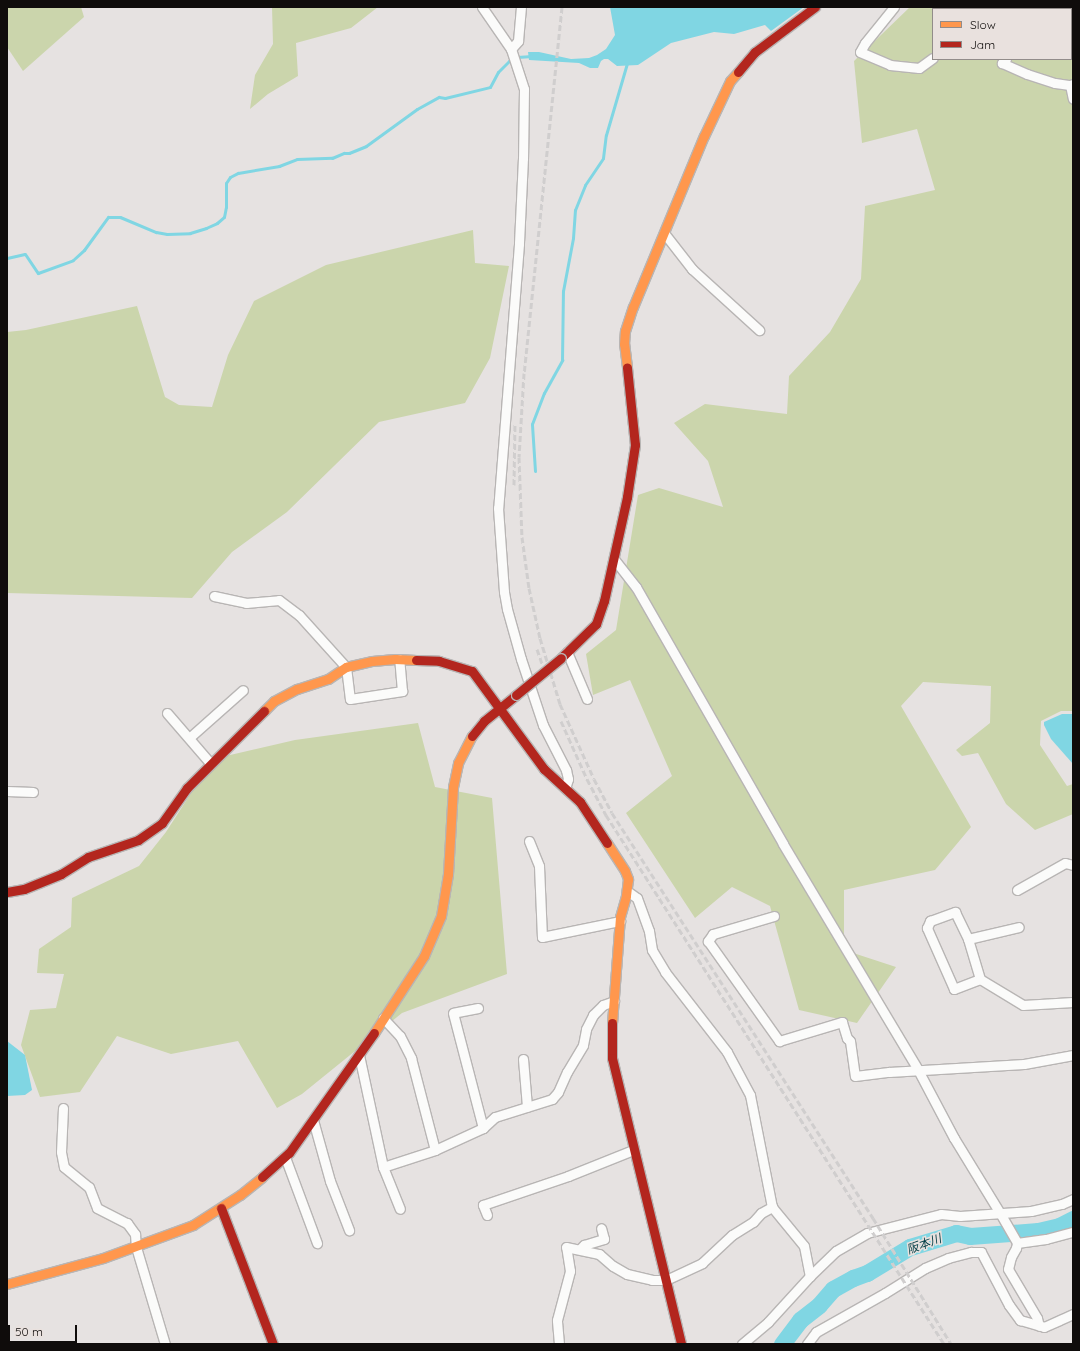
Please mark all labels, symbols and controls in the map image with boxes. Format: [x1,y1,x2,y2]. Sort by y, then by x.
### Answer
legend [932,8,1072,60]
text: Slow [970,17,996,32]
text: Jam [970,37,995,52]
water label: 阪本川 [905,1231,943,1257]
scale bar [10,1317,79,1343]
text: 50 m [15,1324,43,1339]

